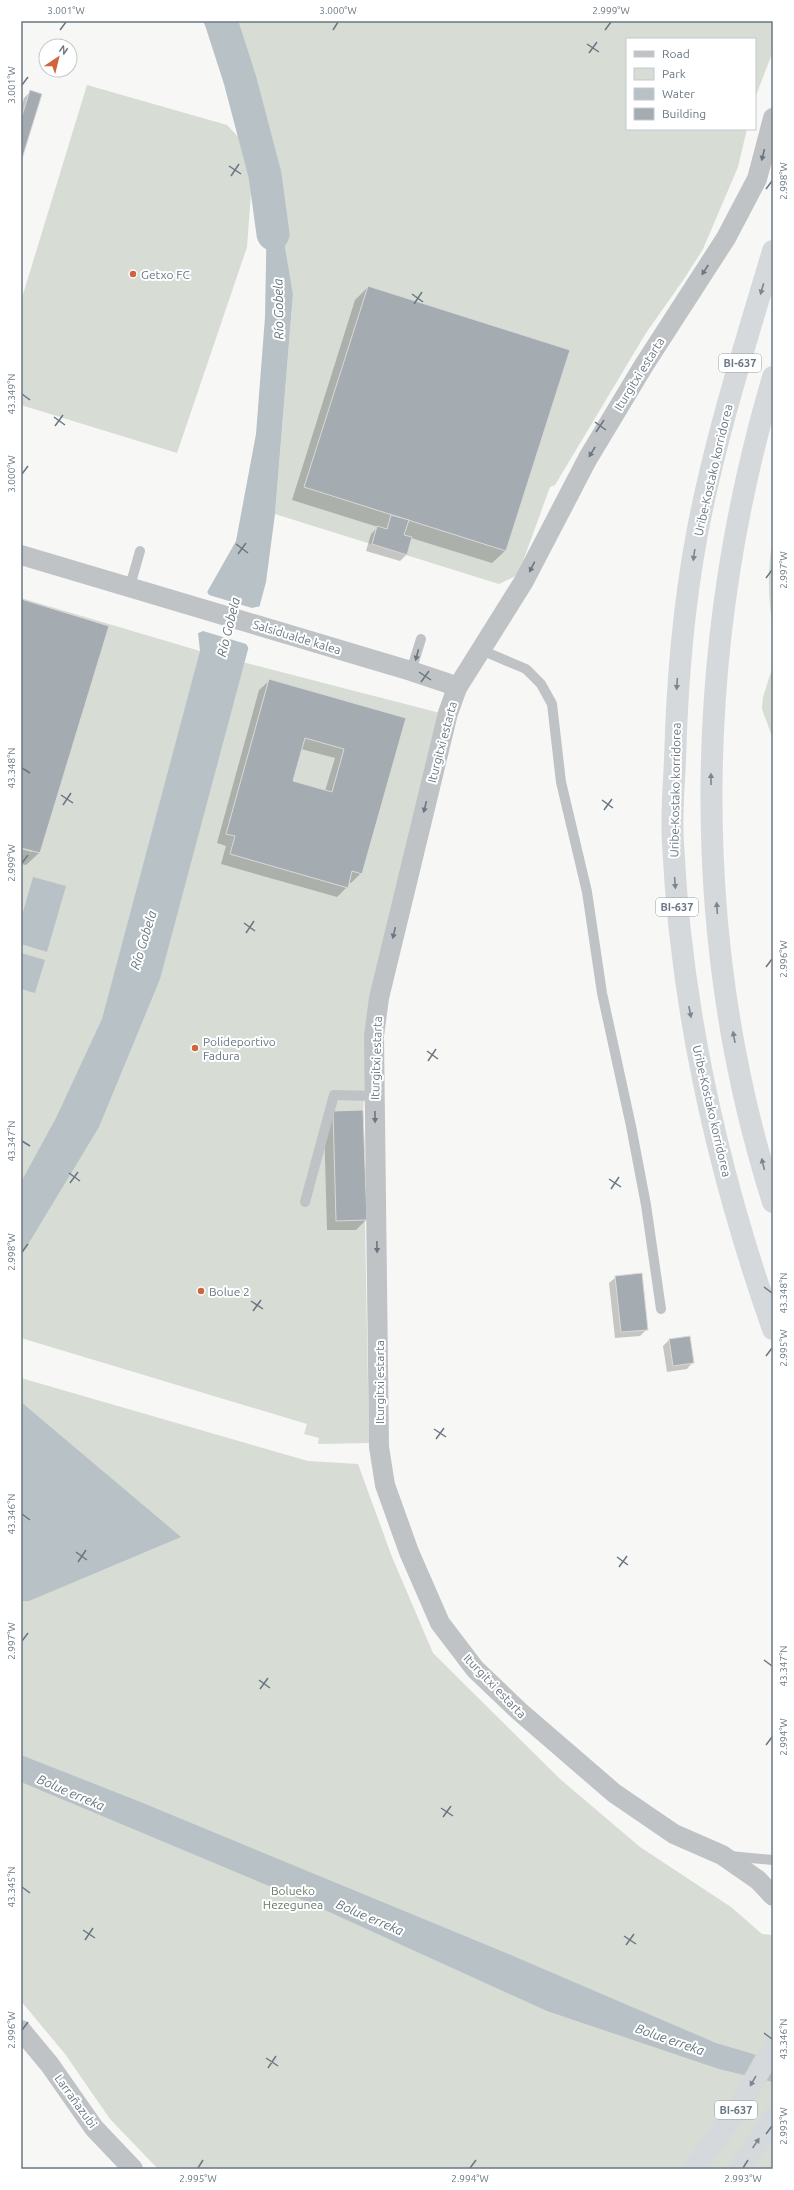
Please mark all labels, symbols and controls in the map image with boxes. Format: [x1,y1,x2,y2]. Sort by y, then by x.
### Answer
text: 3.001°W [47,5,85,16]
text: 3.000°W [319,5,357,16]
text: 2.999°W [592,5,630,16]
north arrow [38,38,78,78]
legend [626,38,756,130]
text: N [57,43,71,57]
text: Road [662,47,690,60]
text: 3.001°W [6,66,17,104]
text: Park [662,67,686,80]
text: Water [662,87,695,100]
text: Building [662,107,706,120]
one-way arrow [759,149,765,161]
text: 2.998°W [778,162,789,200]
one-way arrow [701,265,709,276]
place label: Getxo FC [141,268,190,281]
marker: Getxo FC [128,269,138,279]
water label: Río Gobela [270,278,286,340]
one-way arrow [759,283,765,295]
street label: Iturgitxi estarta [611,335,667,413]
road number: BI-637 [719,354,761,372]
text: 43.349°N [6,373,17,415]
street label: Uribe-Kostako korridorea [692,403,734,537]
one-way arrow [588,446,595,458]
text: 3.000°W [6,455,17,493]
one-way arrow [691,549,697,561]
text: 2.997°W [778,551,789,589]
one-way arrow [528,562,535,573]
water label: Río Gobela [214,596,242,658]
street label: Salsidualde kalea [251,617,343,657]
one-way arrow [413,649,419,662]
one-way arrow [674,678,681,690]
street label: Iturgitxi estarta [425,700,459,784]
street label: Uribe-Kostako korridorea [667,722,683,858]
text: 43.348°N [6,747,17,789]
one-way arrow [708,772,714,785]
one-way arrow [421,801,427,813]
text: 2.999°W [6,844,17,882]
one-way arrow [672,877,679,889]
road number: BI-637 [656,898,698,916]
one-way arrow [713,902,720,914]
water label: Río Gobela [127,909,159,971]
one-way arrow [391,928,397,940]
text: 2.996°W [778,940,789,978]
one-way arrow [688,1006,694,1019]
street label: Iturgitxi estarta [368,1016,384,1100]
one-way arrow [731,1031,737,1043]
place label: Polideportivo Fadura [203,1035,276,1062]
marker: Polideportivo Fadura [190,1043,200,1053]
street label: Uribe-Kostako korridorea [691,1044,733,1178]
one-way arrow [371,1111,378,1123]
text: 43.347°N [6,1120,17,1162]
one-way arrow [759,1158,765,1170]
text: 2.998°W [6,1233,17,1271]
one-way arrow [374,1241,380,1254]
text: 43.348°N [778,1272,789,1314]
place label: Bolue 2 [209,1285,250,1298]
marker: Bolue 2 [196,1286,206,1296]
text: 2.995°W [778,1329,789,1367]
street label: Iturgitxi estarta [373,1340,386,1424]
text: 43.346°N [6,1493,17,1535]
text: 2.997°W [6,1622,17,1660]
text: 43.347°N [778,1645,789,1687]
street label: Iturgitxi estarta [461,1651,529,1721]
text: 2.994°W [778,1718,789,1756]
water label: Bolue erreka [35,1772,107,1812]
text: 43.345°N [6,1866,17,1908]
park label: Bolueko Hezegunea [263,1884,323,1911]
water label: Bolue erreka [334,1897,406,1937]
text: 2.996°W [6,2011,17,2049]
text: 43.346°N [778,2018,789,2060]
water label: Bolue erreka [634,2021,706,2057]
street label: Larrañazubi [52,2072,100,2130]
one-way arrow [750,2075,757,2087]
road number: BI-637 [715,2101,757,2119]
text: 2.993°W [778,2107,789,2145]
one-way arrow [752,2138,760,2148]
text: 2.995°W [179,2173,217,2184]
text: 2.994°W [451,2173,489,2184]
text: 2.993°W [724,2173,762,2184]

